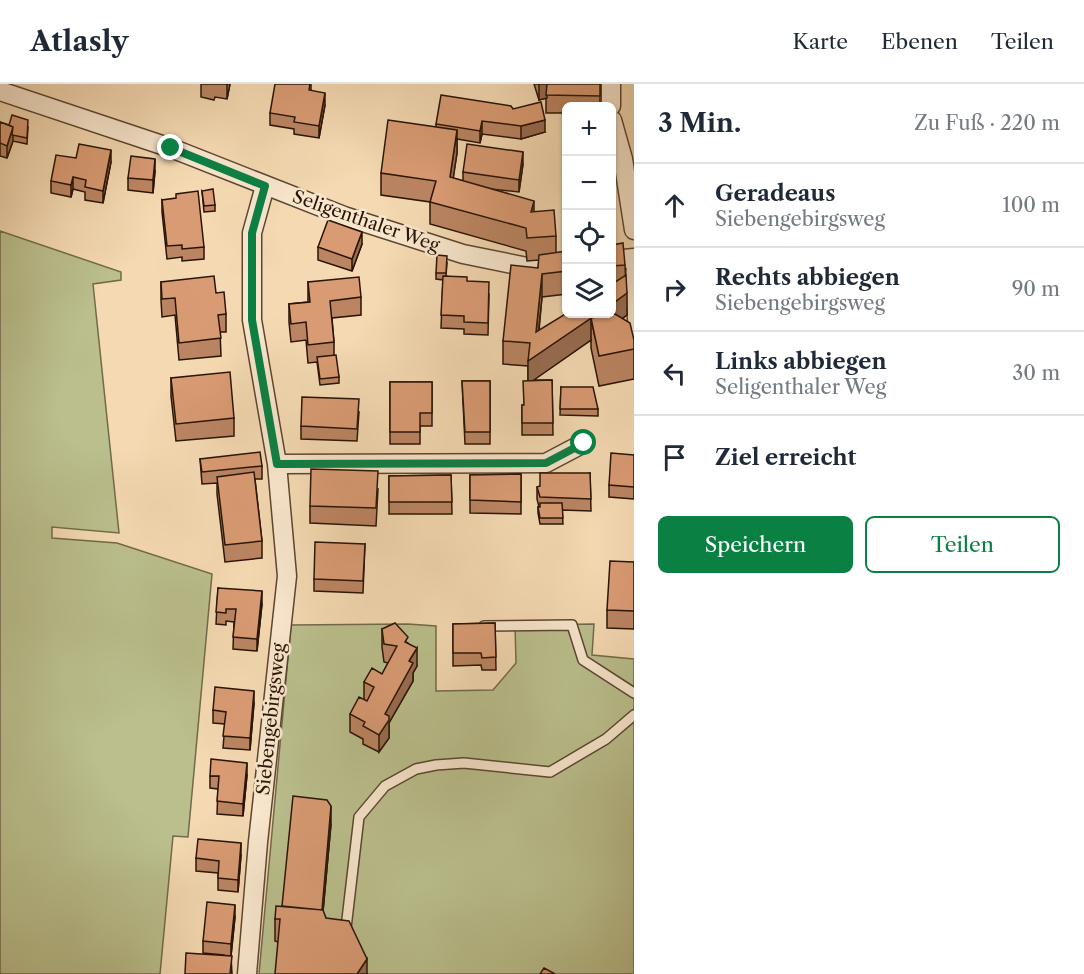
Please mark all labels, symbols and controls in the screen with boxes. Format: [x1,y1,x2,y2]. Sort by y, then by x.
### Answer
text: Atlasly [30,24,129,58]
text: Karte [793,29,848,54]
text: Ebenen [881,29,958,54]
text: Teilen [991,29,1054,54]
map controls [562,102,616,318]
button: + [562,102,616,156]
text: 3 Min. [658,107,741,139]
text: Zu Fuß · 220 m [914,111,1060,135]
route end [157,134,183,160]
button: − [562,156,616,210]
text: Geradeaus [715,180,835,207]
street label: Seligenthaler Weg [290,186,443,257]
icon: ahead [658,189,691,222]
text: 100 m [1002,193,1060,217]
text: Siebengebirgsweg [715,207,885,231]
button: locate [562,210,616,264]
button: layers [562,264,616,318]
text: Rechts abbiegen [715,264,900,291]
icon: right [658,273,691,306]
text: 90 m [1012,277,1060,301]
text: Siebengebirgsweg [715,291,885,315]
text: Links abbiegen [715,348,887,375]
icon: left [658,357,691,390]
text: 30 m [1012,361,1060,385]
text: Seligenthaler Weg [715,375,886,399]
route start [570,429,596,455]
icon: arrive [658,441,691,474]
text: Ziel erreicht [715,444,856,471]
button: Speichern [658,516,853,573]
button: Teilen [865,516,1060,573]
street label: Siebengebirgsweg [252,641,290,796]

